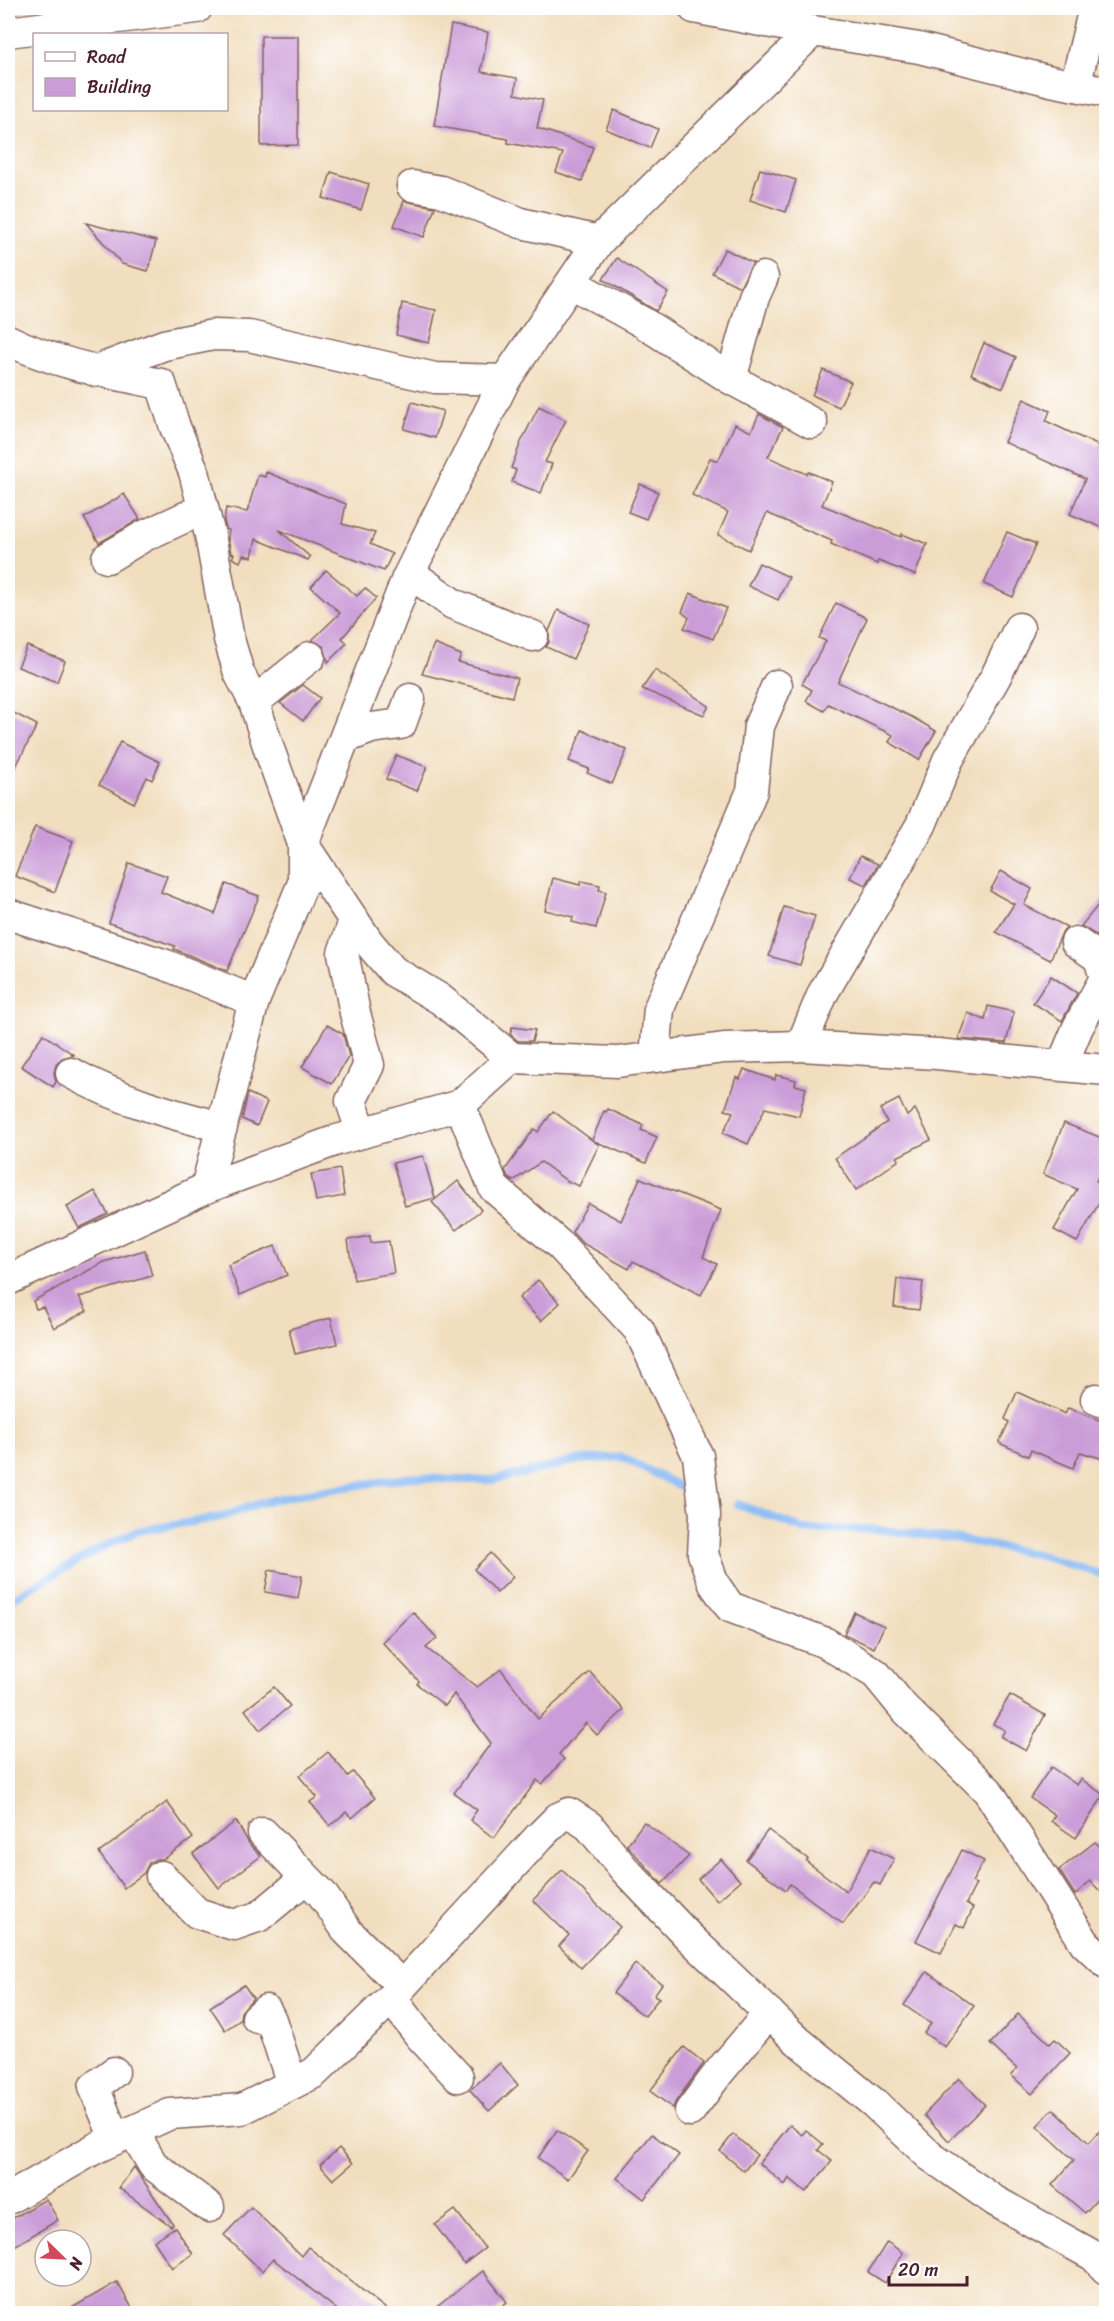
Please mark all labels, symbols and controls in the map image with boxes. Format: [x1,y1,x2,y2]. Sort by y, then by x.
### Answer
legend [33,33,228,111]
text: Road [87,41,127,73]
text: Building [87,71,151,103]
north arrow [33,2228,93,2288]
scale bar [889,2249,967,2287]
text: N [60,2252,92,2276]
text: 20 m [898,2254,938,2286]

